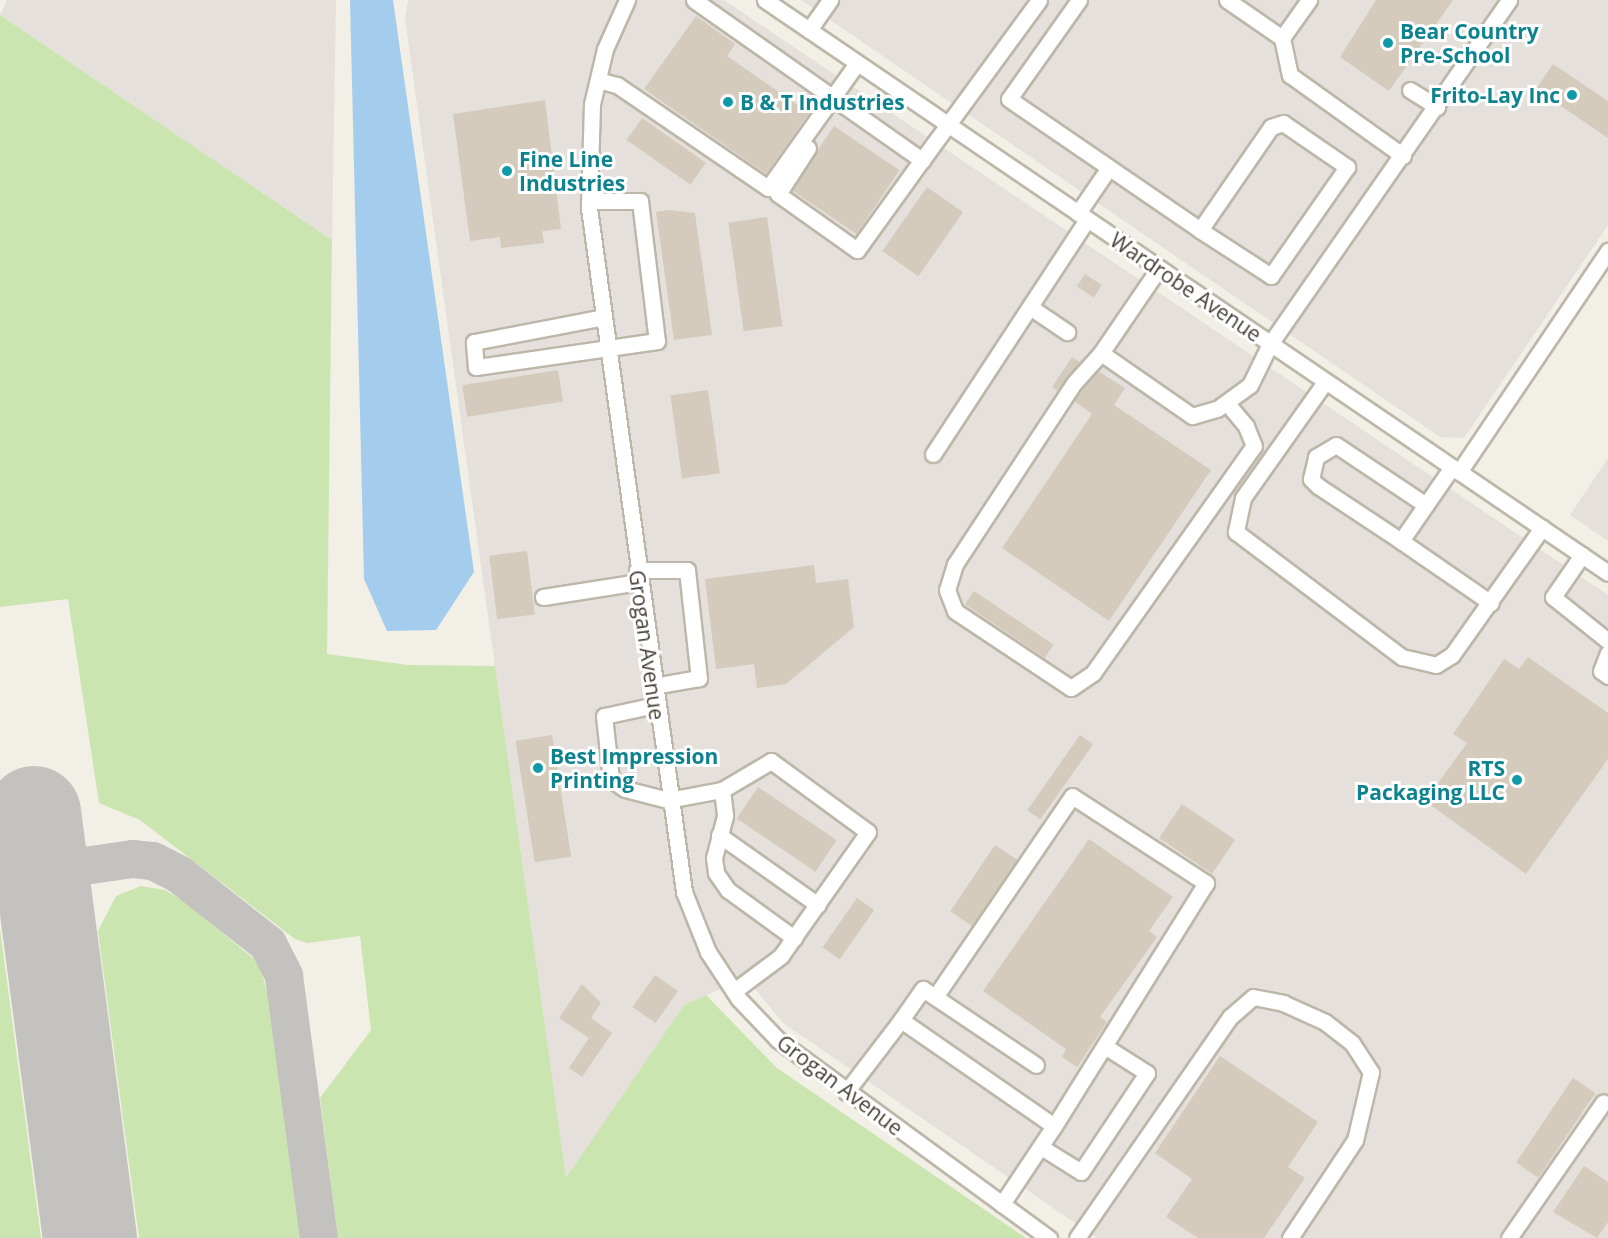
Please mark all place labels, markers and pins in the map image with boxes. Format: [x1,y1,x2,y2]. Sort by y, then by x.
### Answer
place label: Bear Country Pre-School [1400,18,1539,68]
marker: Bear Country Pre-School [1381,36,1395,50]
place label: Frito-Lay Inc [1430,82,1560,108]
marker: Frito-Lay Inc [1565,88,1579,102]
place label: B & T Industries [740,89,905,115]
marker: B & T Industries [721,95,735,109]
place label: Fine Line Industries [519,146,625,196]
marker: Fine Line Industries [500,164,514,178]
place label: Best Impression Printing [550,743,718,793]
place label: RTS Packaging LLC [1356,755,1505,805]
marker: Best Impression Printing [531,761,545,775]
marker: RTS Packaging LLC [1510,773,1524,787]

